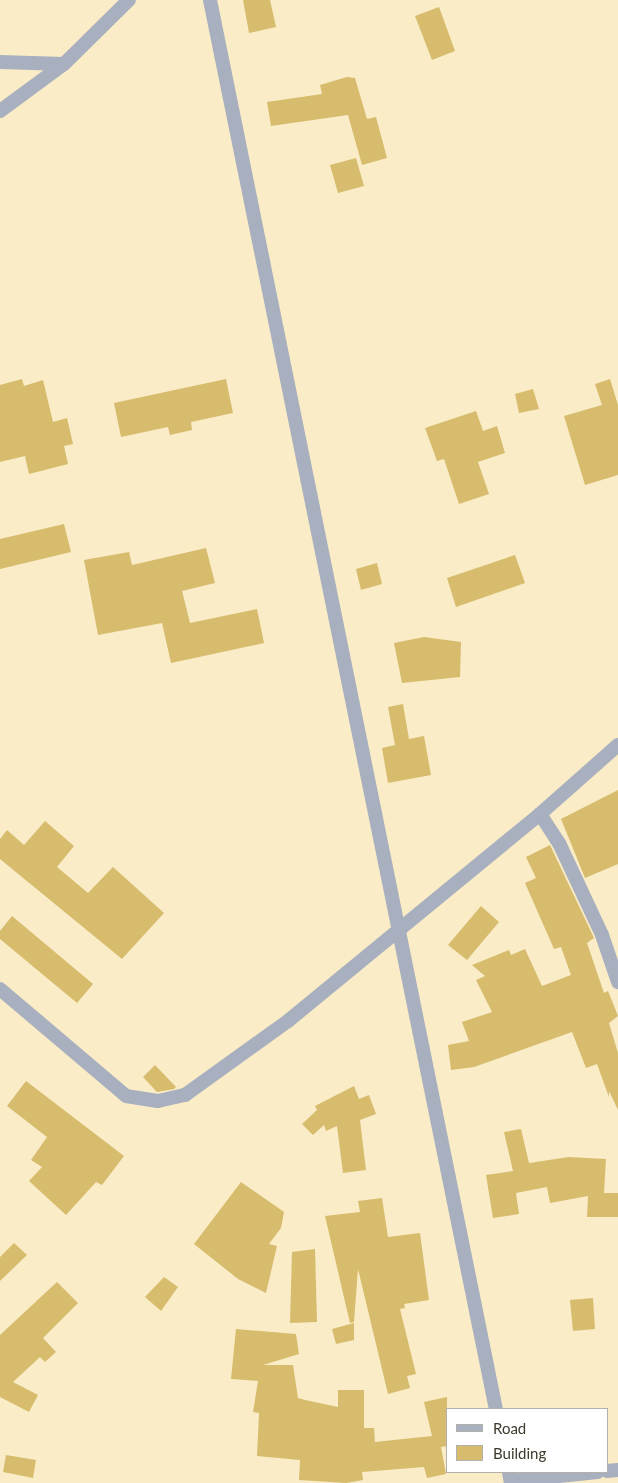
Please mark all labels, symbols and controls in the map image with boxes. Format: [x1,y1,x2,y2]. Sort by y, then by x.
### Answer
legend [446,1408,608,1473]
text: Road [493,1419,526,1437]
text: Building [493,1444,546,1462]

